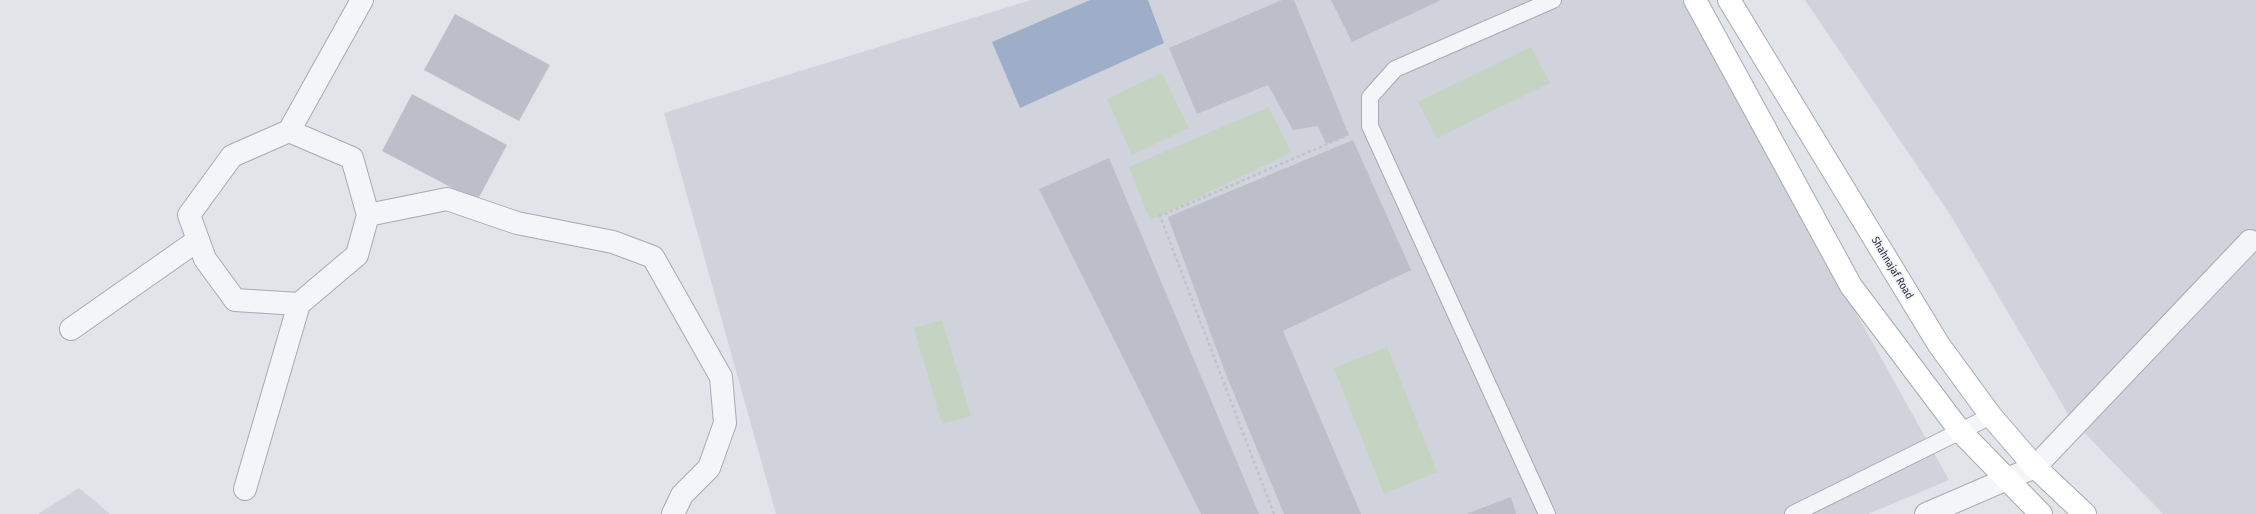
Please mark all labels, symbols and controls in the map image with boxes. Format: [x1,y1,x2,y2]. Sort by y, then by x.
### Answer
street label: Shahnajaf Road [1868,234,1916,302]

